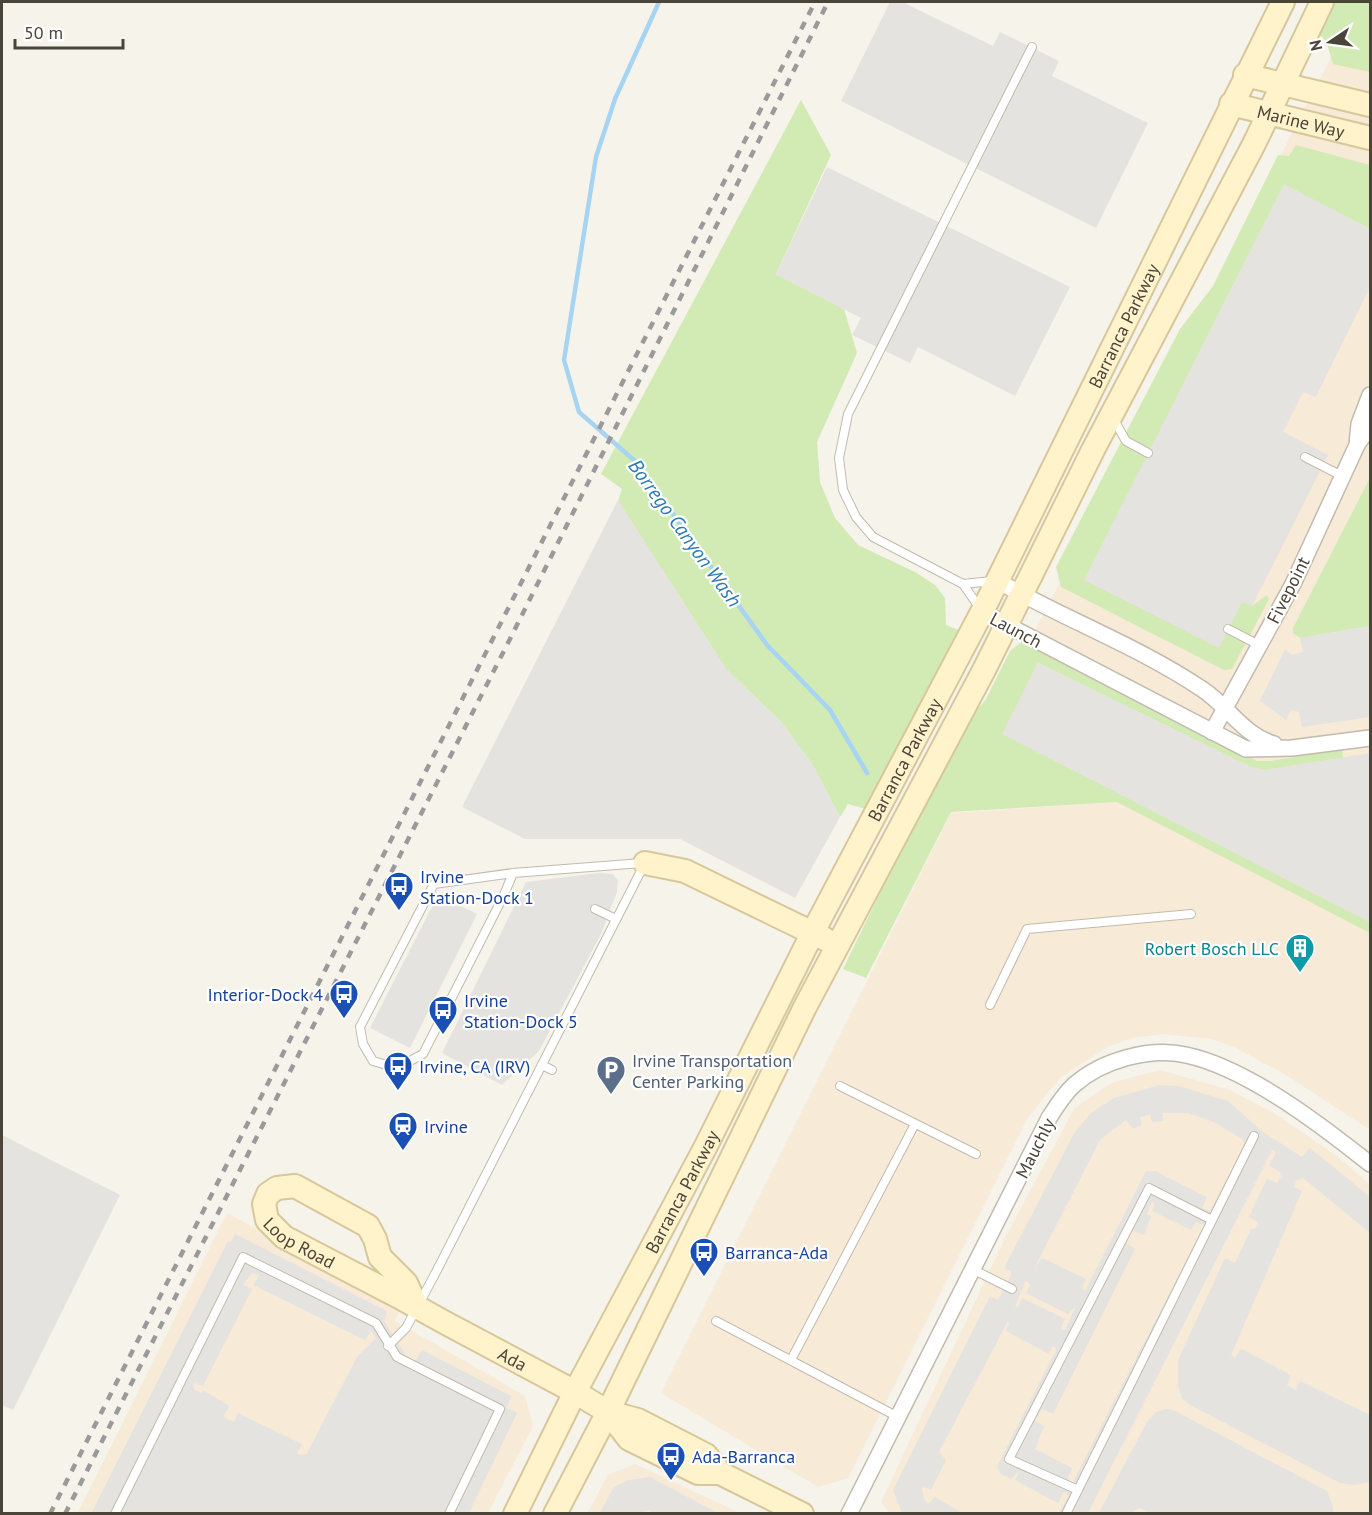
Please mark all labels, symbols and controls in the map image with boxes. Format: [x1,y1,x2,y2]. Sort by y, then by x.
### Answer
scale bar [15,12,123,50]
north arrow [1300,12,1360,72]
text: 50 m [24,21,63,44]
text: N [1304,38,1326,53]
street label: Marine Way [1255,99,1348,143]
street label: Barranca Parkway [1083,259,1164,392]
water label: Borrego Canyon Wash [623,454,747,612]
street label: Fivepoint [1261,553,1315,627]
street label: Launch [986,607,1046,653]
street label: Barranca Parkway [862,693,946,825]
place label: Irvine Station-Dock 1 [420,865,534,909]
bus stop icon: Irvine Station-Dock 1 [383,870,415,912]
building icon: Robert Bosch LLC [1284,932,1316,974]
place label: Robert Bosch LLC [1145,937,1279,960]
bus stop icon: Interior-Dock 4 [328,978,360,1020]
place label: Interior-Dock 4 [207,983,323,1006]
place label: Irvine Station-Dock 5 [464,989,578,1033]
bus stop icon: Irvine Station-Dock 5 [427,994,459,1036]
place label: Irvine Transportation Center Parking [632,1049,792,1093]
bus stop icon: Irvine, CA (IRV) [382,1050,414,1092]
parking icon: Irvine Transportation Center Parking [595,1054,627,1096]
place label: Irvine, CA (IRV) [419,1055,530,1078]
station icon: Irvine [387,1110,419,1152]
street label: Mauchly [1010,1114,1060,1182]
place label: Irvine [424,1115,468,1138]
street label: Barranca Parkway [640,1126,724,1257]
street label: Loop Road [259,1212,339,1273]
bus stop icon: Barranca-Ada [688,1236,720,1278]
place label: Barranca-Ada [725,1241,828,1264]
street label: Ada [494,1342,531,1376]
bus stop icon: Ada-Barranca [655,1440,687,1482]
place label: Ada-Barranca [692,1445,795,1468]

